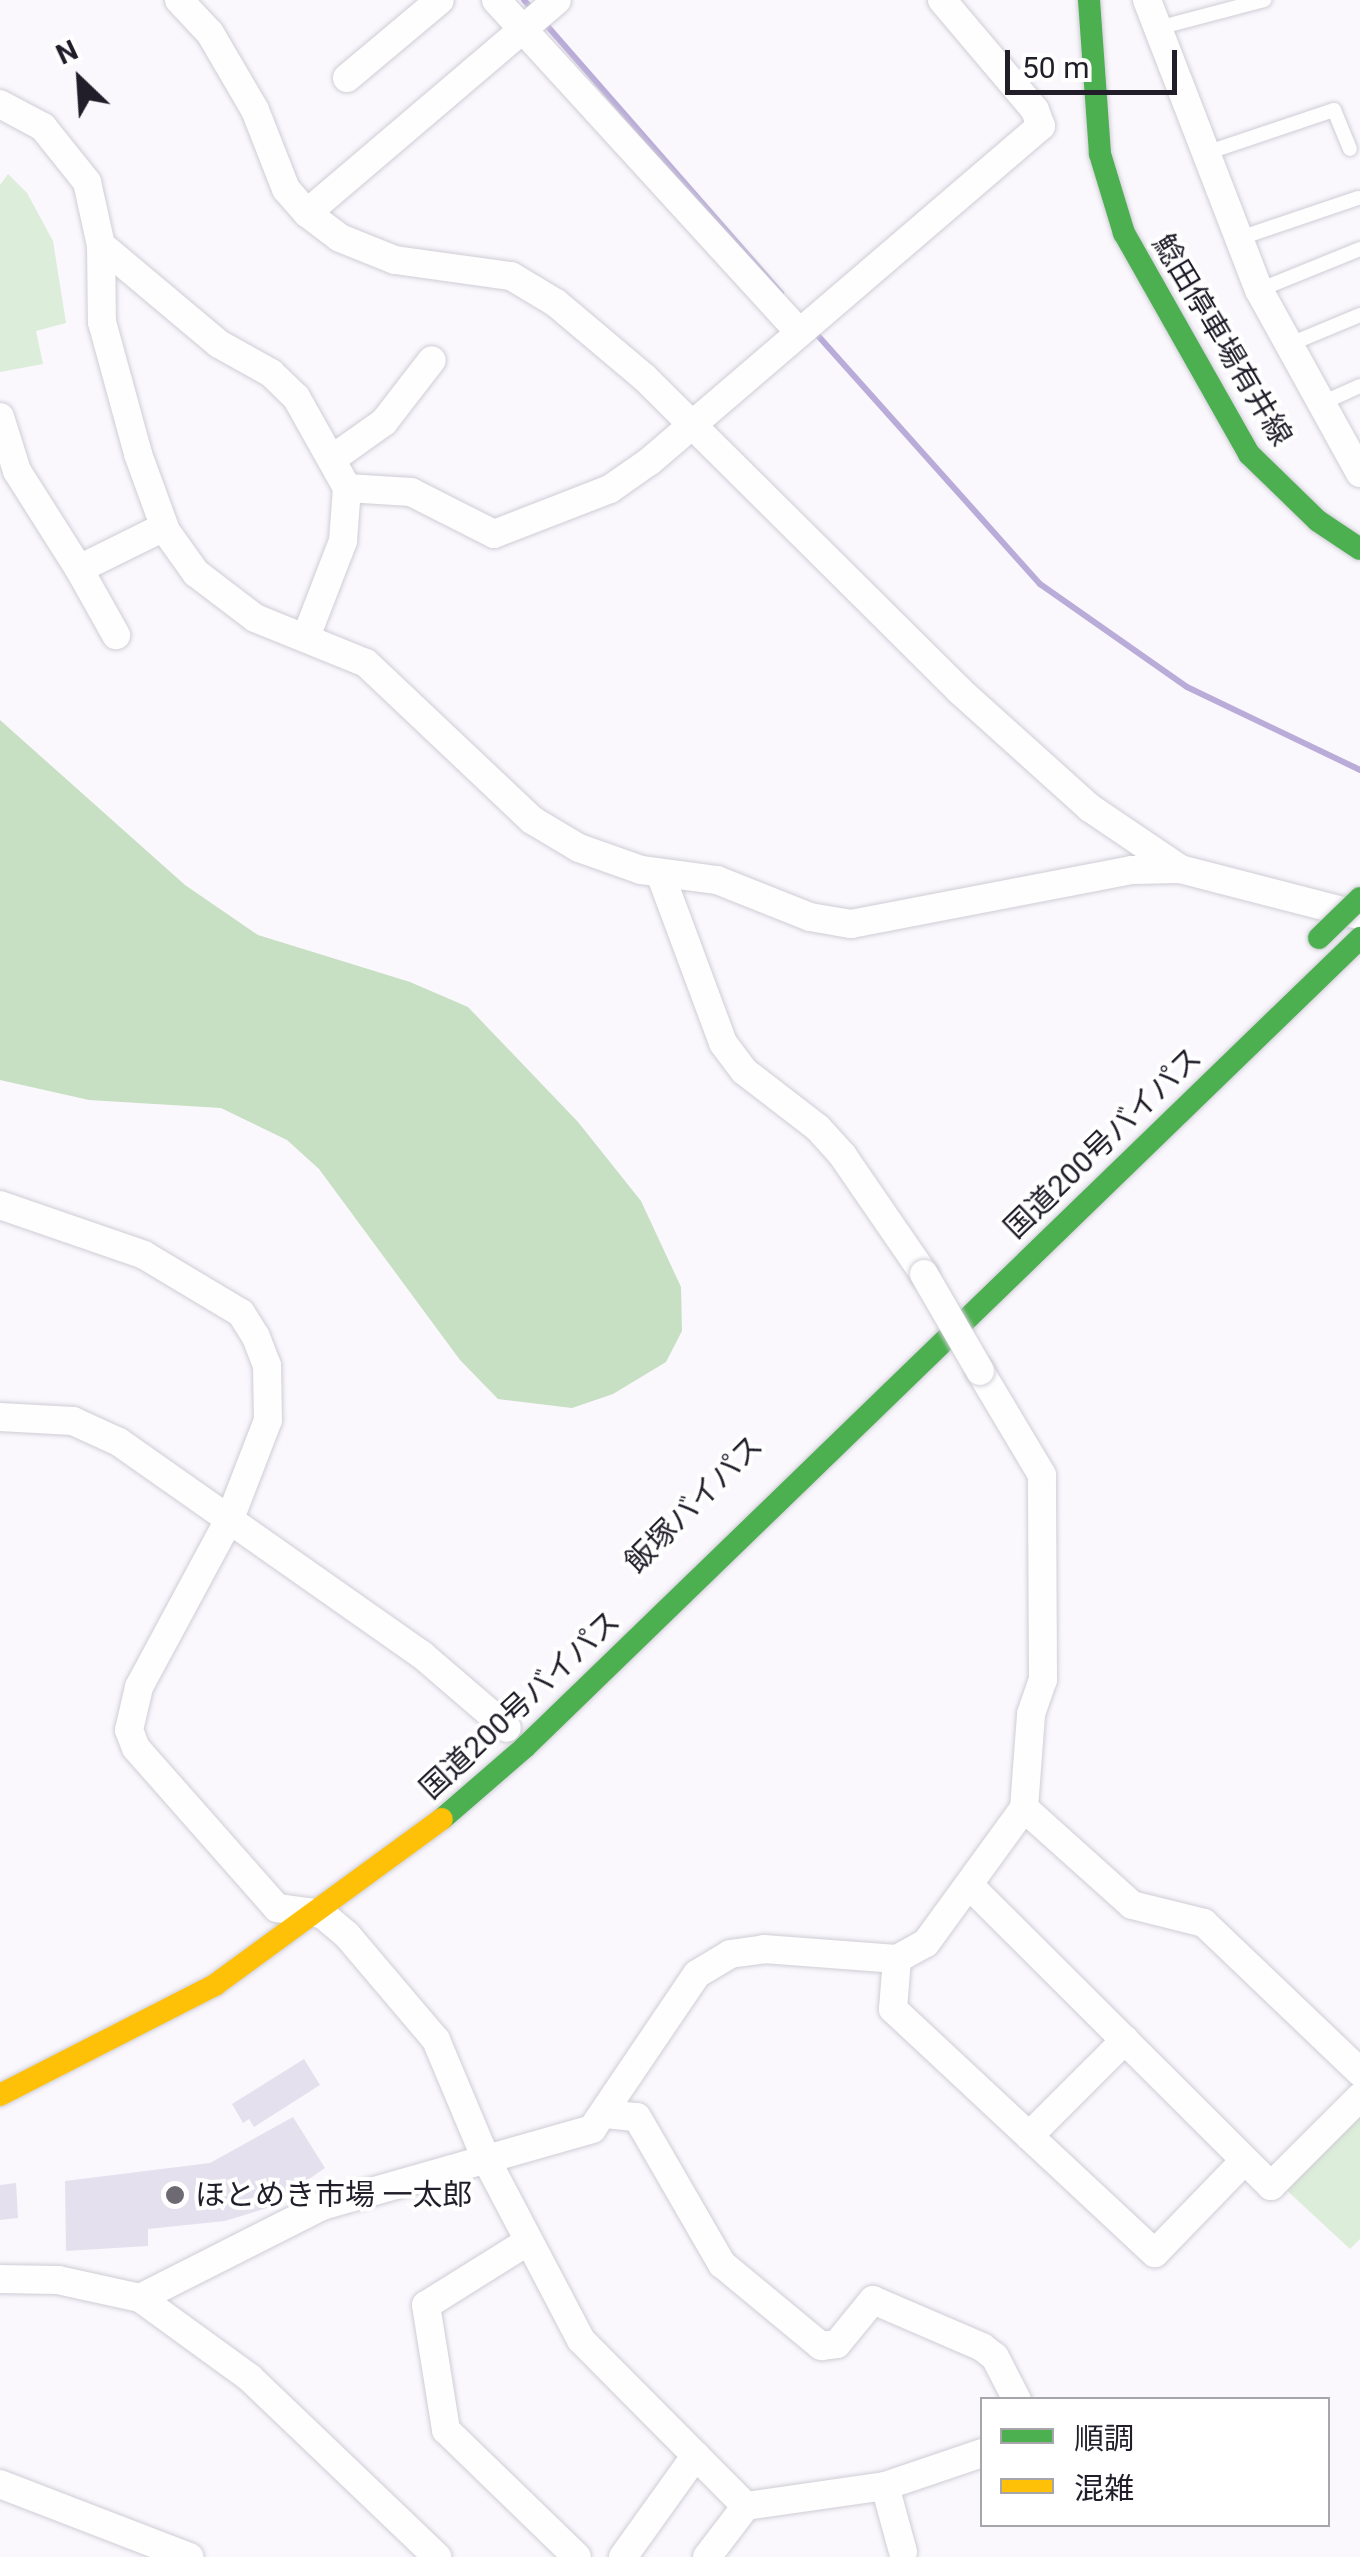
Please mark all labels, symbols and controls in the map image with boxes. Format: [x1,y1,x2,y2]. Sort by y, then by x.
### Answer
north arrow [30,30,130,130]
scale bar [1010,30,1182,92]
text: N [51,33,83,71]
text: 50 m [1022,50,1089,85]
street label: 鯰田停車場有井線 [1145,228,1299,452]
street label: 国道200号バイパス [997,1040,1209,1246]
street label: 飯塚バイパス [618,1428,770,1580]
street label: 国道200号バイパス [412,1603,628,1807]
place label: ほとめき市場 一太郎 [195,2177,472,2213]
marker: ほとめき市場 一太郎 [164,2184,186,2206]
legend [980,2397,1330,2527]
text: 順調 [1074,2421,1134,2456]
text: 混雑 [1074,2471,1134,2506]

